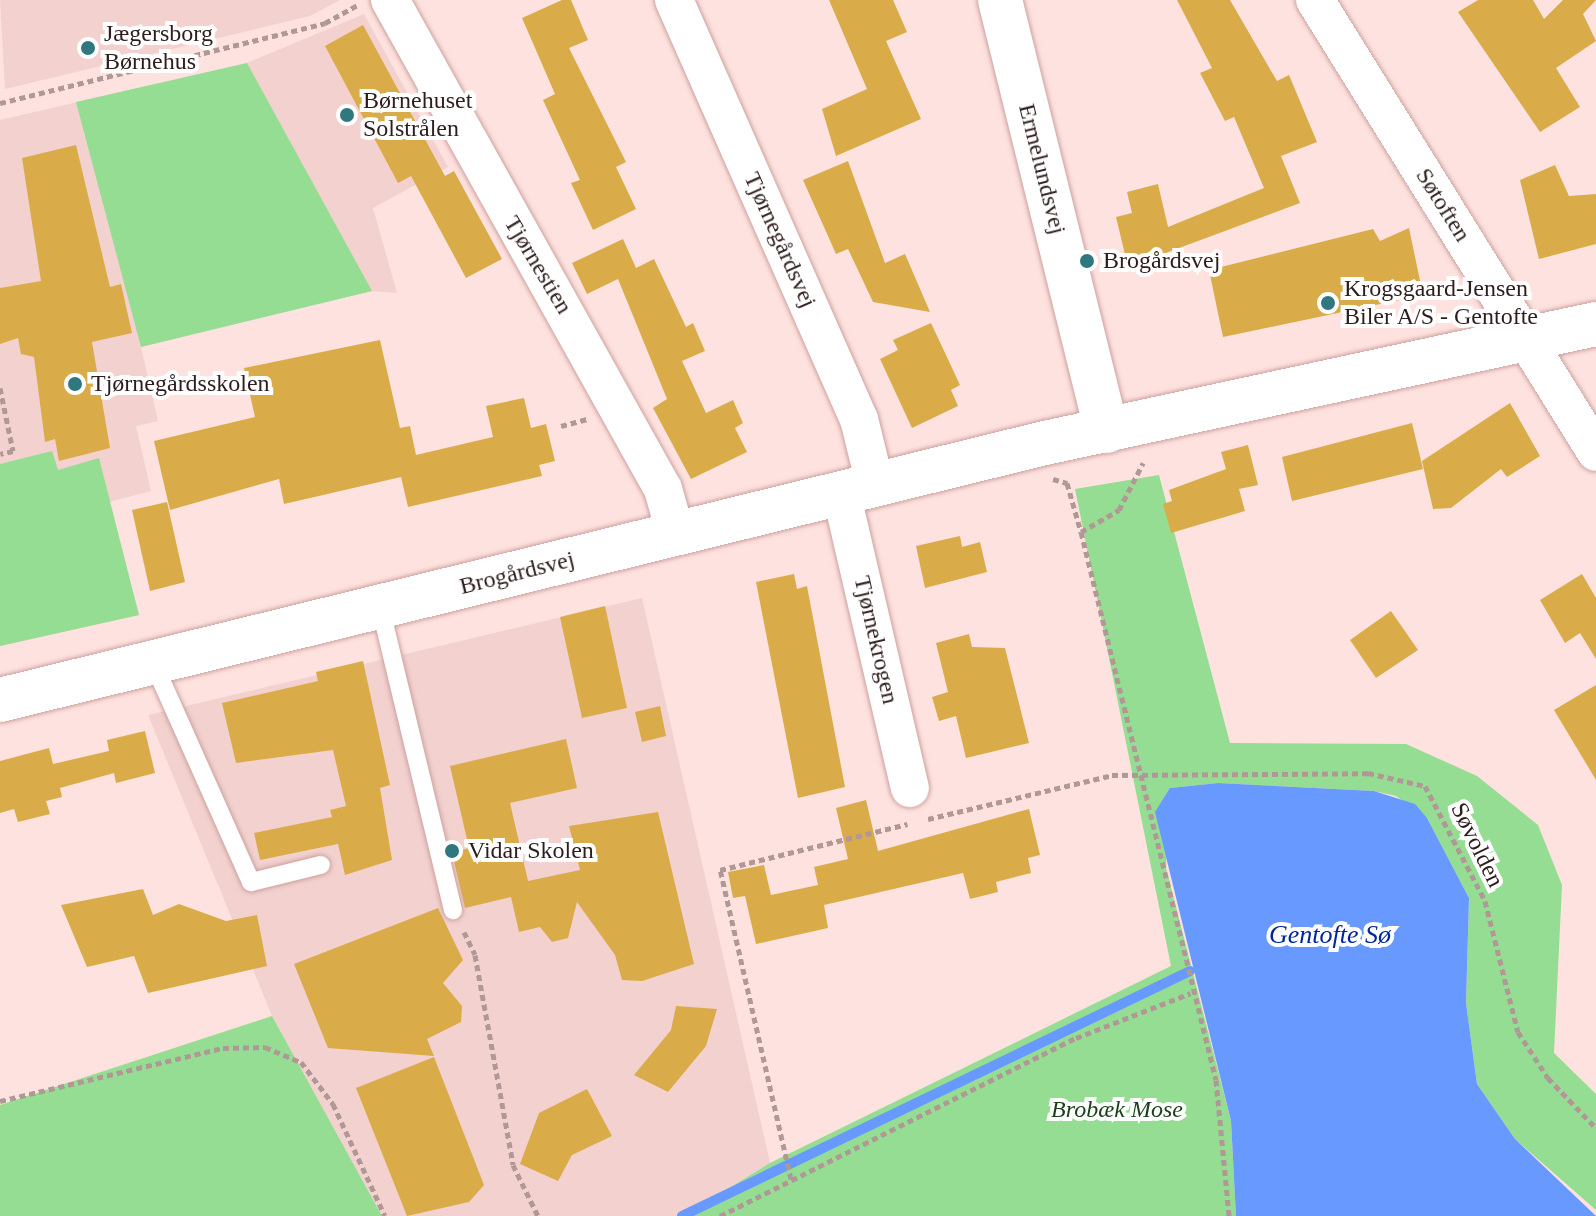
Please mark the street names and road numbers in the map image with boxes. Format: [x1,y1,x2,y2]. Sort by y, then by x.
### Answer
street label: Ermelundsvej [1012,101,1072,237]
street label: Søtoften [1409,163,1477,247]
street label: Tjørnegårdsvej [737,168,823,312]
street label: Tjørnestien [498,211,578,319]
street label: Brogårdsvej [457,545,577,601]
street label: Tjørnekrogen [847,573,905,707]
street label: Søvolden [1444,798,1510,892]

